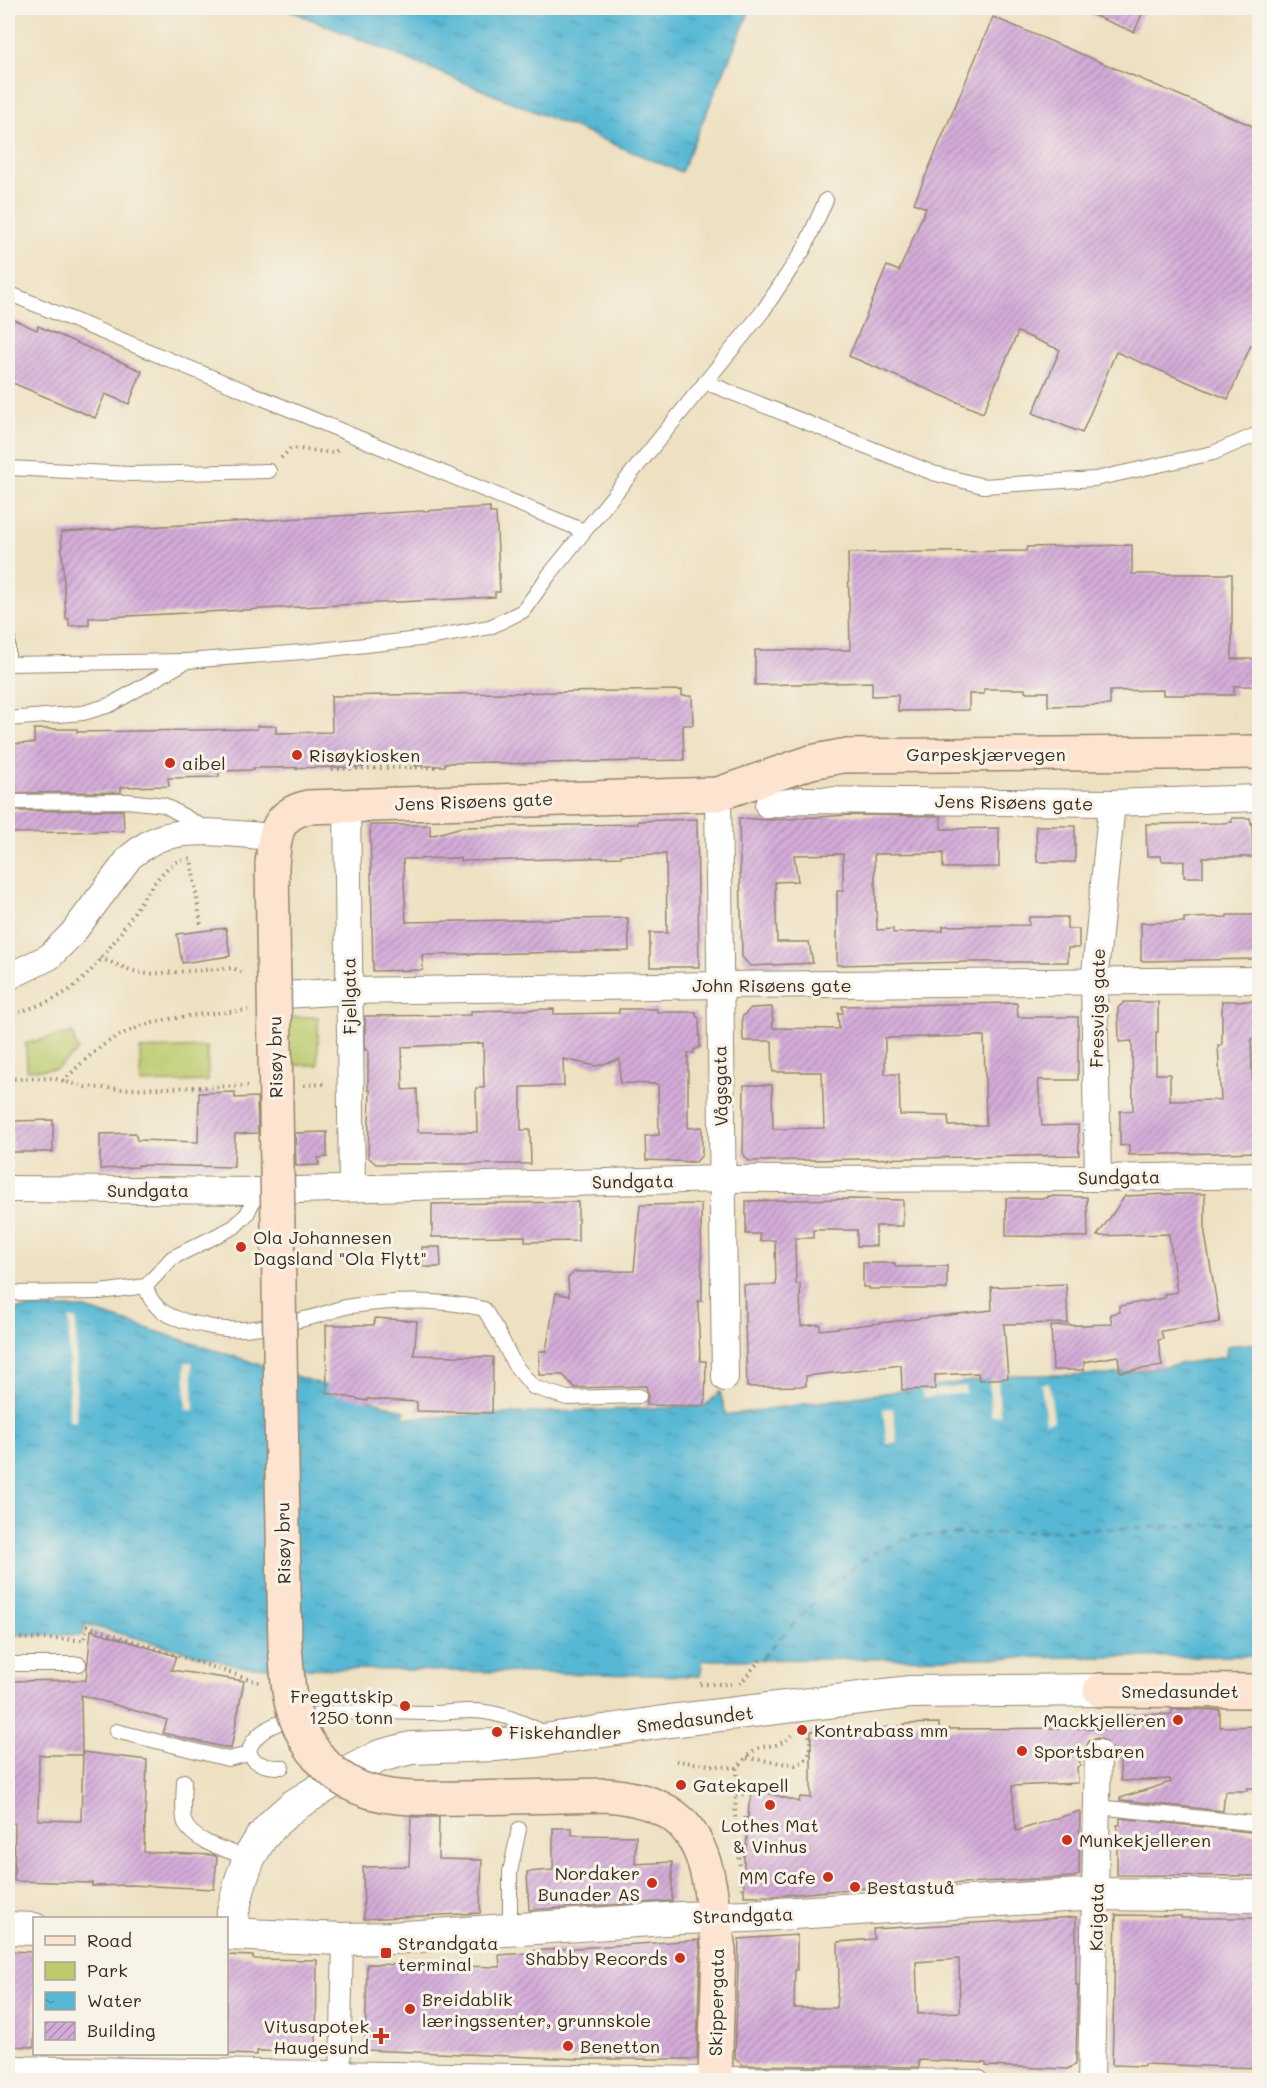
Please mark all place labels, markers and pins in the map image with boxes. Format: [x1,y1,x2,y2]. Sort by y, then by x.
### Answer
place label: Risøykiosken [309,743,420,767]
marker: Risøykiosken [290,748,304,762]
place label: aibel [182,751,226,775]
marker: aibel [163,756,177,770]
place label: Ola Johannesen Dagsland "Ola Flytt" [253,1225,427,1270]
marker: Ola Johannesen Dagsland "Ola Flytt" [234,1240,248,1254]
place label: Fregattskip 1250 tonn [290,1684,393,1729]
marker: Fregattskip 1250 tonn [398,1699,412,1713]
place label: Mackkjelleren [1043,1708,1166,1732]
marker: Mackkjelleren [1171,1713,1185,1727]
place label: Kontrabass mm [814,1718,948,1742]
place label: Fiskehandler [509,1720,621,1744]
marker: Kontrabass mm [795,1723,809,1737]
marker: Fiskehandler [490,1725,504,1739]
place label: Sportsbaren [1034,1739,1144,1763]
marker: Sportsbaren [1015,1744,1029,1758]
place label: Gatekapell [693,1773,789,1797]
marker: Gatekapell [674,1778,688,1792]
marker: Lothes Mat & Vinhus [763,1798,777,1812]
place label: Lothes Mat & Vinhus [721,1813,819,1858]
place label: Munkekjelleren [1079,1828,1211,1852]
marker: Munkekjelleren [1060,1833,1074,1847]
place label: Nordaker Bunader AS [538,1861,640,1906]
place label: MM Cafe [739,1865,816,1889]
marker: MM Cafe [821,1870,835,1884]
place label: Bestastuå [867,1875,955,1899]
marker: Nordaker Bunader AS [645,1876,659,1890]
marker: Bestastuå [848,1880,862,1894]
place label: Strandgata terminal [398,1931,498,1976]
marker: Strandgata terminal [379,1946,393,1960]
place label: Shabby Records [525,1946,668,1970]
marker: Shabby Records [673,1951,687,1965]
place label: Breidablik læringssenter, grunnskole [422,1987,651,2032]
marker: Breidablik læringssenter, grunnskole [403,2002,417,2016]
place label: Vitusapotek Haugesund [264,2014,369,2059]
marker: Vitusapotek Haugesund [374,2029,388,2043]
place label: Benetton [580,2034,660,2058]
marker: Benetton [561,2039,575,2053]

